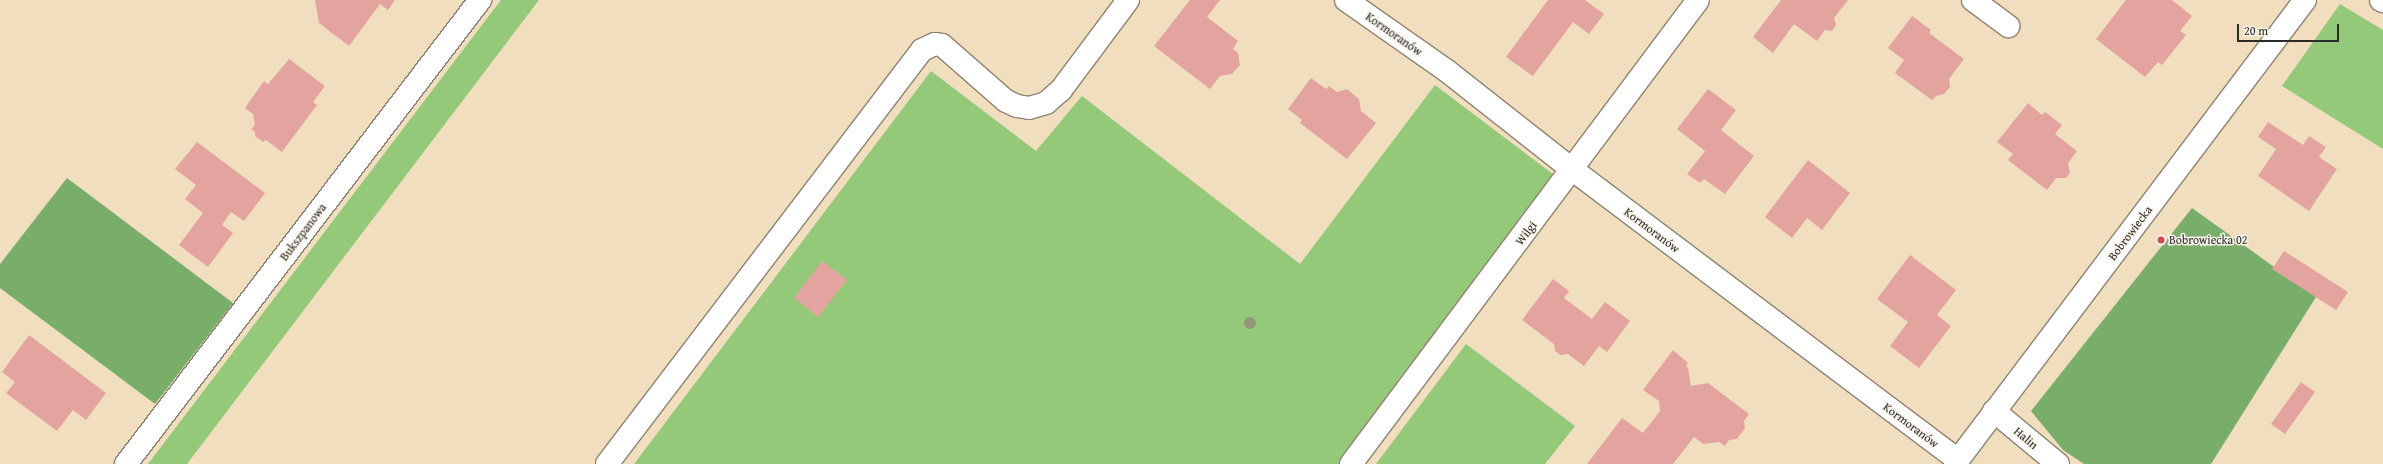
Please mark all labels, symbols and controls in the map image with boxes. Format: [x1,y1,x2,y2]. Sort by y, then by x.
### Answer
street label: Kormoranów [1363,9,1425,59]
scale bar [2239,16,2341,42]
text: 20 m [2244,22,2268,39]
street label: Bukszpanowa [277,200,329,264]
street label: Bobrowiecka [2105,203,2155,263]
street label: Kormoranów [1621,204,1683,256]
street label: Wilgi [1512,218,1540,248]
place label: Bobrowiecka 02 [2169,233,2247,247]
marker: Bobrowiecka 02 [2156,235,2166,245]
street label: Kormoranów [1880,399,1942,451]
street label: Halin [2011,424,2041,452]

